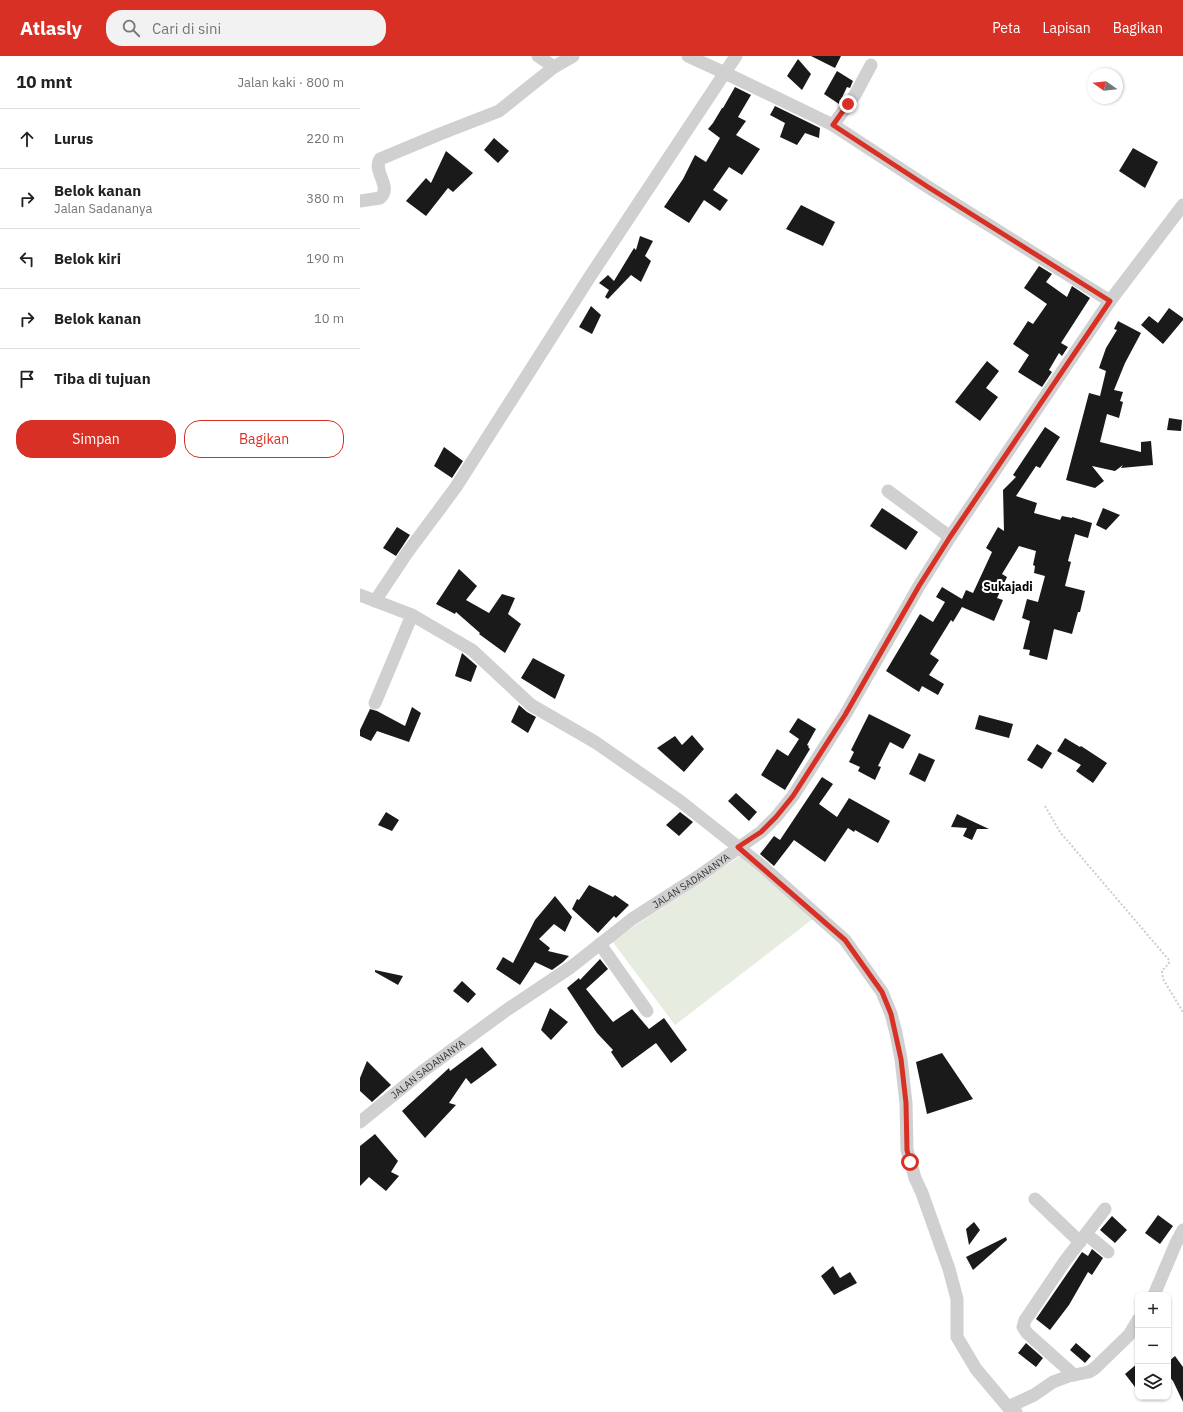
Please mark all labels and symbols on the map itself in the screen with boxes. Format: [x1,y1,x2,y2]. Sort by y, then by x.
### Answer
north arrow [1087,68,1123,104]
route end [839,95,857,113]
district label: Sukajadi [983,579,1033,594]
street label: JALAN SADANANYA [650,850,733,911]
street label: JALAN SADANANYA [388,1036,468,1102]
route start [901,1153,919,1171]

